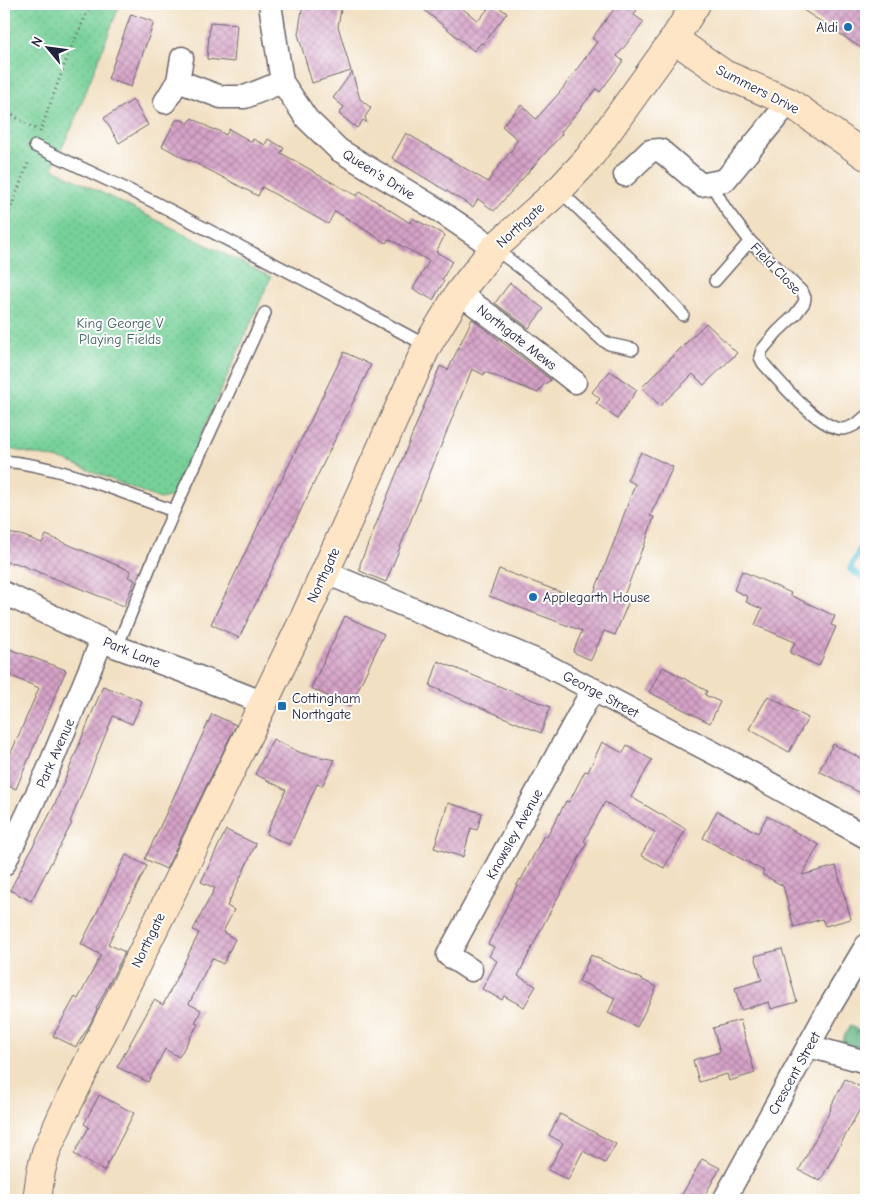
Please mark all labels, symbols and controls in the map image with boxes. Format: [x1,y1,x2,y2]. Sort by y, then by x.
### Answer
place label: Aldi [816,19,838,36]
marker: Aldi [842,21,854,33]
north arrow [22,22,72,72]
text: N [27,34,47,50]
street label: Summers Drive [713,61,802,118]
street label: Queen's Drive [339,145,418,203]
street label: Northgate [493,199,548,251]
street label: Field Close [747,239,804,298]
street label: Northgate Mews [473,301,560,374]
park label: King George V Playing Fields [76,315,164,348]
street label: Northgate [303,545,344,606]
place label: Applegarth House [543,589,650,606]
marker: Applegarth House [527,591,539,603]
street label: Park Lane [101,633,163,672]
street label: George Street [560,667,643,722]
place label: Cottingham Northgate [292,690,361,723]
marker: Cottingham Northgate [276,700,288,712]
street label: Park Avenue [33,716,78,791]
street label: Knowsley Avenue [483,786,546,882]
street label: Northgate [128,910,169,970]
street label: Crescent Street [765,1028,825,1118]

